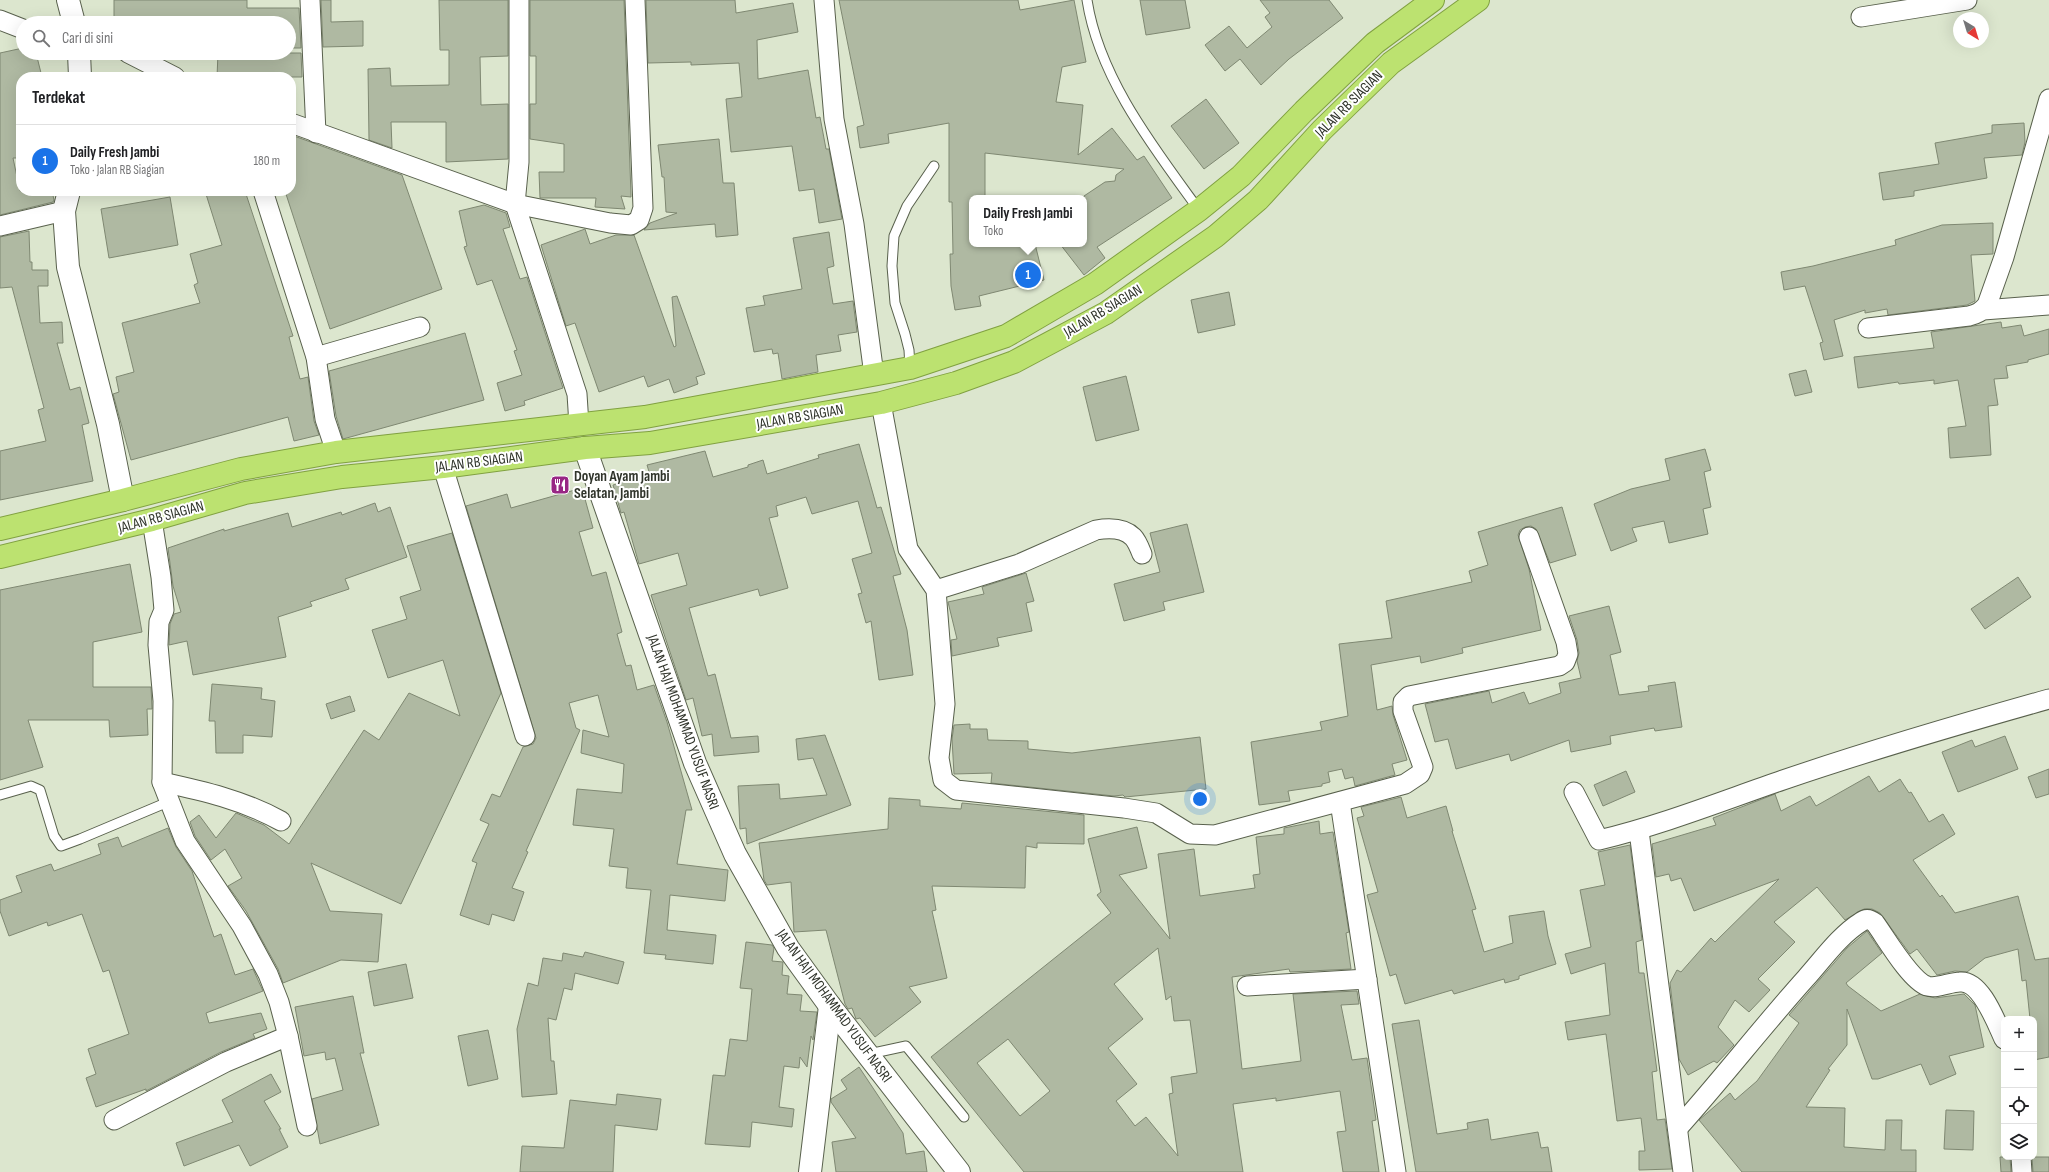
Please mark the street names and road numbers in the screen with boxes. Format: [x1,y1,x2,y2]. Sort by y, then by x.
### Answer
street label: JALAN RB SIAGIAN [1310,66,1387,143]
street label: JALAN RB SIAGIAN [1060,280,1146,342]
street label: JALAN RB SIAGIAN [754,400,845,434]
street label: JALAN RB SIAGIAN [433,447,524,477]
street label: JALAN RB SIAGIAN [115,496,206,538]
street label: JALAN HAJI MOHAMMAD YUSUF NASRI [642,631,724,812]
street label: JALAN HAJI MOHAMMAD YUSUF NASRI [771,925,896,1086]

